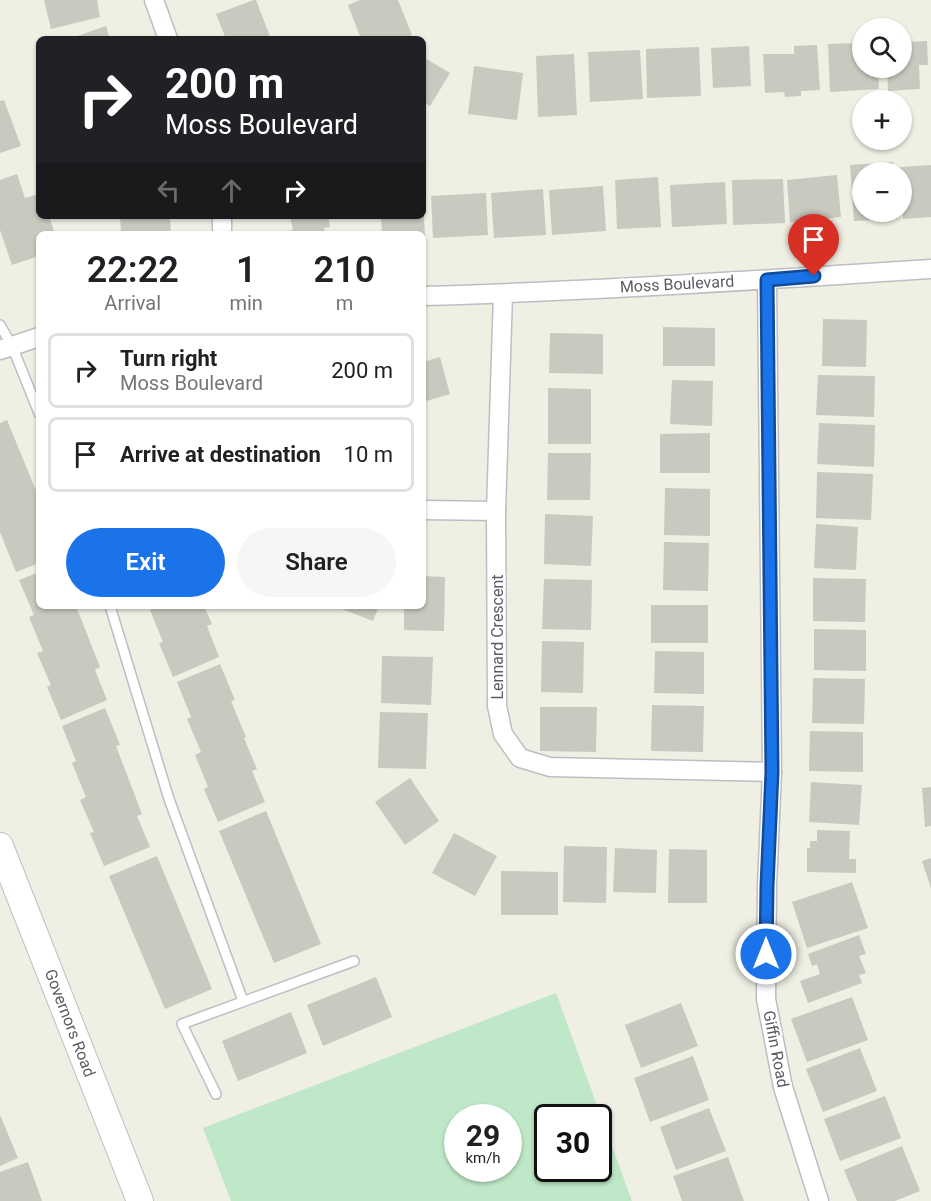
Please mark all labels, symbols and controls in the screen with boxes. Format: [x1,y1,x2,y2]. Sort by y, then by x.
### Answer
map controls [852,18,912,222]
button: search [852,18,912,78]
text: 200 m [165,59,284,108]
icon: right [66,60,144,138]
button: + [852,90,912,150]
text: Moss Boulevard [165,109,358,141]
button: − [852,162,912,222]
icon: left [152,174,185,207]
icon: ahead [215,174,248,207]
icon: right [278,174,311,207]
pin [788,214,839,276]
icon: arrive [797,223,830,256]
text: 22:22 [87,249,179,291]
text: 1 [236,249,256,291]
text: 210 [314,249,375,291]
street label: Moss Boulevard [619,272,735,296]
text: Arrival [104,291,161,315]
text: min [229,291,263,315]
text: m [336,291,353,315]
text: Turn right [120,346,217,371]
icon: right [69,354,102,387]
text: 200 m [331,358,393,383]
text: Moss Boulevard [120,371,263,395]
icon: arrive [69,438,102,471]
text: Arrive at destination [120,442,321,467]
text: 10 m [344,442,393,467]
button: Exit [66,528,225,597]
button: Share [237,528,396,597]
street label: Lennard Crescent [488,574,507,700]
position arrow [734,922,798,986]
street label: Governors Road [41,966,99,1080]
street label: Giffin Road [759,1009,793,1089]
speed limit sign: 30 [534,1104,612,1182]
text: 29 [466,1118,500,1153]
text: km/h [465,1149,501,1167]

